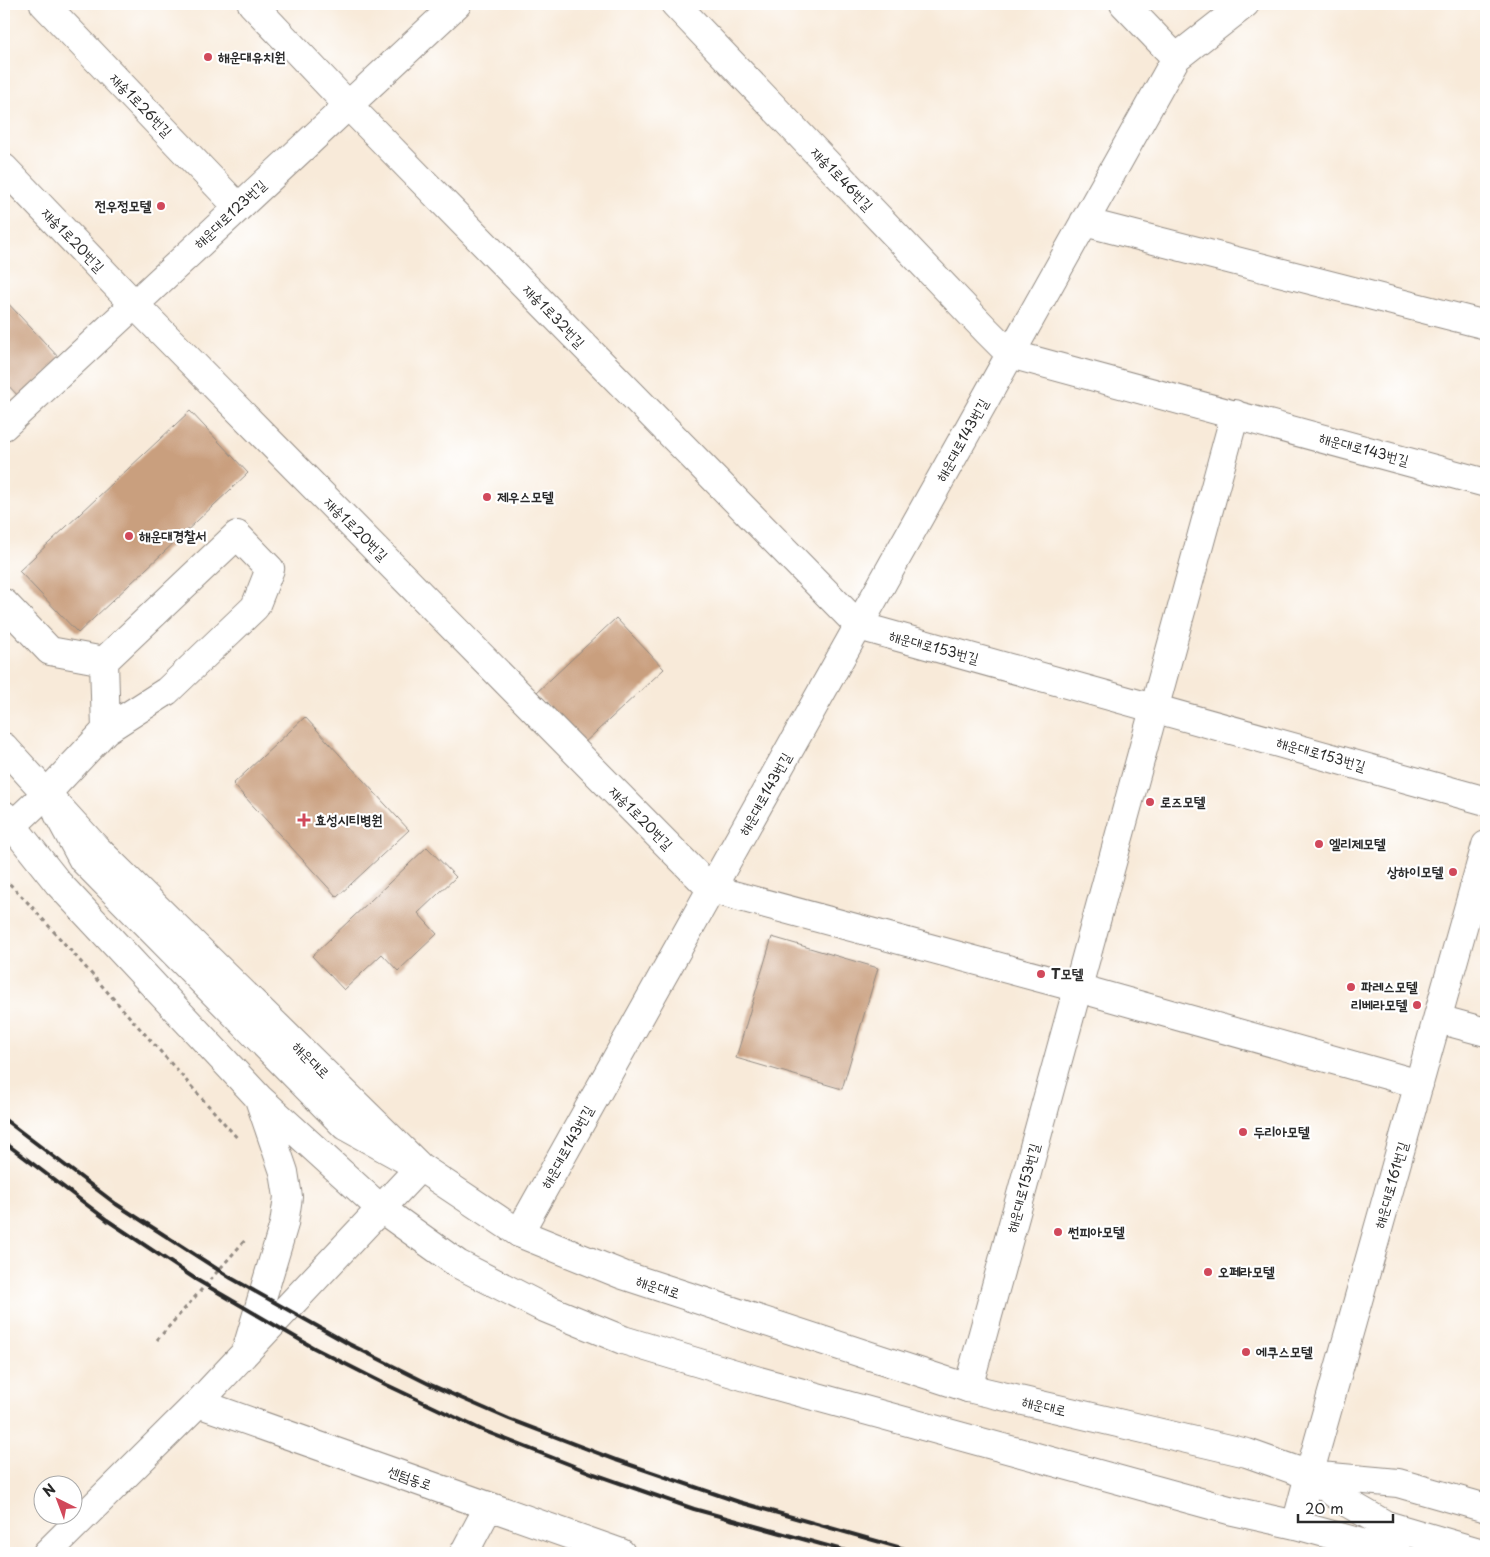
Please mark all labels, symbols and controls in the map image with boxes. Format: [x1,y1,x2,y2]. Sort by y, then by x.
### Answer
place label: 해운대유치원 [218,46,286,67]
marker: 해운대유치원 [202,51,214,63]
street label: 재송1로26번길 [105,68,178,142]
street label: 재송1로46번길 [806,142,879,216]
street label: 해운대로123번길 [189,174,271,253]
place label: 전우정모텔 [95,195,152,216]
marker: 전우정모텔 [155,200,167,212]
street label: 재송1로20번길 [37,203,110,277]
street label: 재송1로32번길 [519,279,591,353]
street label: 해운대로143번길 [930,394,993,485]
street label: 해운대로143번길 [1317,426,1412,471]
place label: 제우스모텔 [497,486,554,507]
marker: 제우스모텔 [481,491,493,503]
street label: 재송1로20번길 [320,492,394,566]
place label: 해운대경찰서 [139,525,207,546]
marker: 해운대경찰서 [123,530,135,542]
street label: 해운대로153번길 [887,624,982,669]
street label: 해운대로153번길 [1274,731,1369,776]
street label: 해운대로143번길 [733,748,796,839]
street label: 재송1로20번길 [605,781,679,855]
place label: 로즈모텔 [1160,791,1206,812]
marker: 로즈모텔 [1144,796,1156,808]
place label: 효성시티병원 [315,809,383,830]
marker: 효성시티병원 [297,813,311,827]
place label: 엘리제모텔 [1329,833,1386,854]
marker: 엘리제모텔 [1313,838,1325,850]
place label: 상하이모텔 [1387,861,1444,882]
marker: 상하이모텔 [1447,866,1459,878]
place label: T모텔 [1051,963,1084,984]
marker: T모텔 [1035,968,1047,980]
place label: 파레스모텔 [1361,976,1418,997]
marker: 파레스모텔 [1345,981,1357,993]
place label: 리베라모텔 [1351,994,1408,1015]
marker: 리베라모텔 [1411,999,1423,1011]
street label: 해운대로 [288,1036,335,1083]
street label: 해운대로143번길 [535,1101,598,1192]
place label: 두리아모텔 [1253,1121,1310,1142]
marker: 두리아모텔 [1237,1126,1249,1138]
street label: 해운대로161번길 [1368,1138,1413,1231]
street label: 해운대로153번길 [1000,1140,1045,1235]
place label: 썬피아모텔 [1067,1221,1125,1242]
marker: 썬피아모텔 [1052,1226,1064,1238]
place label: 오페라모텔 [1218,1261,1275,1282]
marker: 오페라모텔 [1202,1266,1214,1278]
street label: 해운대로 [633,1270,683,1303]
place label: 에쿠스모텔 [1256,1341,1313,1362]
marker: 에쿠스모텔 [1240,1346,1252,1358]
street label: 해운대로 [1020,1390,1068,1421]
street label: 센텀동로 [385,1460,435,1495]
north arrow [32,1474,82,1524]
text: N [38,1478,60,1501]
scale bar [1298,1492,1392,1524]
text: 20 m [1305,1496,1344,1519]

